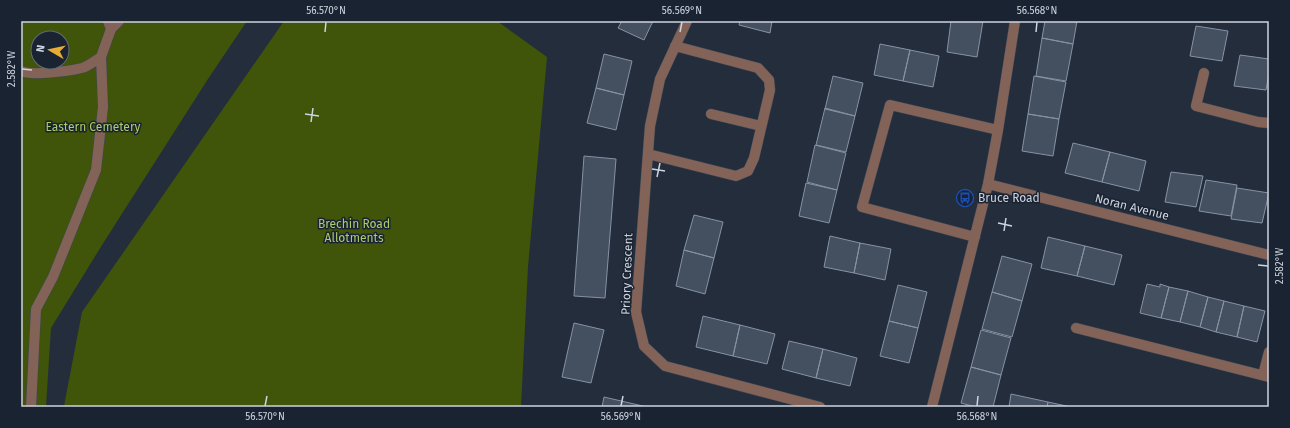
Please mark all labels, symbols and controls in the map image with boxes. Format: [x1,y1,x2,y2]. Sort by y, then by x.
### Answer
text: 56.570°N [306,5,346,17]
text: 56.569°N [662,5,702,17]
text: 56.568°N [1017,5,1057,17]
north arrow [30,30,70,70]
text: N [34,44,48,53]
text: 2.582°W [6,50,18,87]
park label: Eastern Cemetery [46,120,141,134]
bus stop icon: Bruce Road [955,188,975,208]
place label: Bruce Road [978,191,1040,205]
street label: Noran Avenue [1093,191,1171,223]
park label: Brechin Road Allotments [318,217,390,245]
street label: Priory Crescent [619,232,635,315]
text: 2.582°W [1274,247,1286,284]
text: 56.570°N [245,411,285,423]
text: 56.569°N [601,411,641,423]
text: 56.568°N [957,411,997,423]

